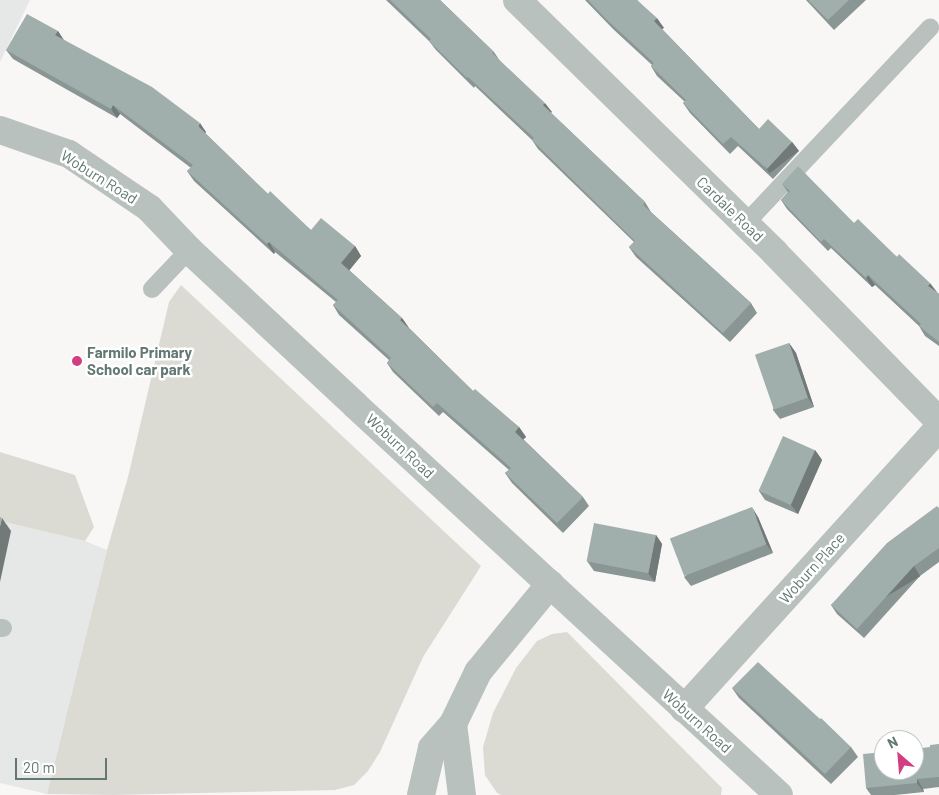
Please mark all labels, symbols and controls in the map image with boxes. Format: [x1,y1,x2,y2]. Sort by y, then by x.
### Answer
street label: Woburn Road [58,146,140,208]
street label: Cardale Road [693,173,767,245]
place label: Farmilo Primary School car park [87,343,192,378]
marker: Farmilo Primary School car park [71,355,83,367]
street label: Woburn Road [362,410,438,482]
street label: Woburn Place [775,529,849,607]
street label: Woburn Road [659,685,735,757]
north arrow [874,730,924,780]
text: N [884,732,900,752]
scale bar [18,748,110,780]
text: 20 m [23,758,55,776]

